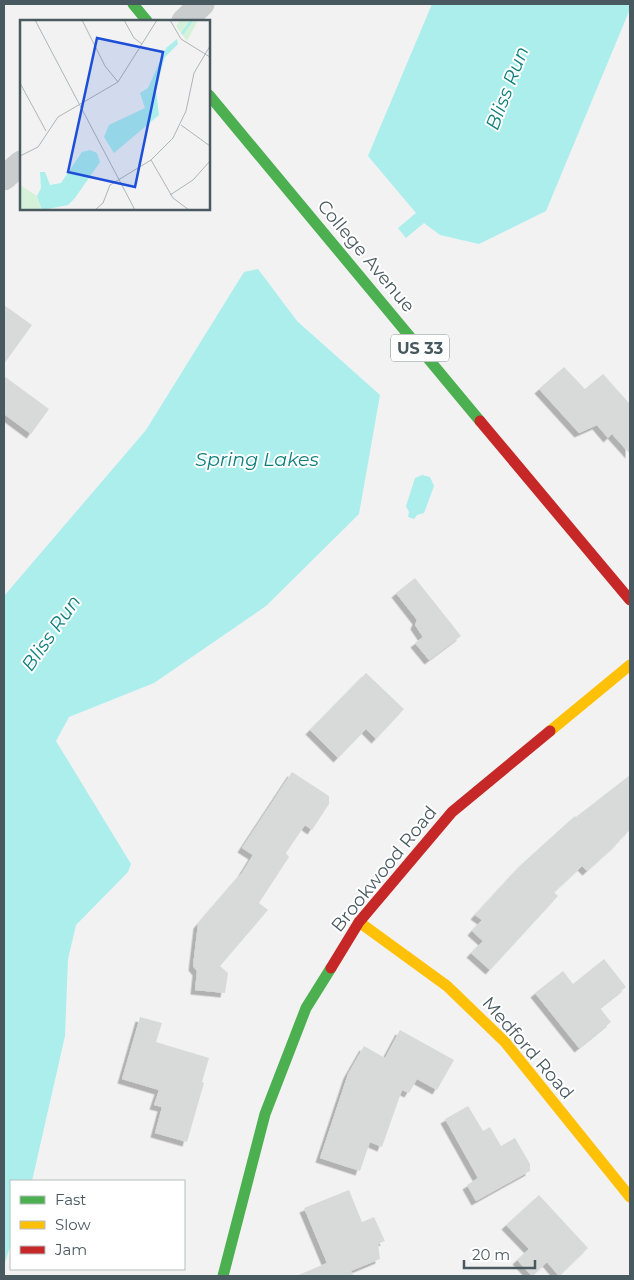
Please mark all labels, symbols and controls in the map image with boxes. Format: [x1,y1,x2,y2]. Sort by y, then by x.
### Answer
inset map [20,20,210,210]
water label: Bliss Run [481,43,533,133]
street label: College Avenue [313,195,420,317]
road number: US 33 [391,334,449,362]
water label: Spring Lakes [195,448,319,471]
water label: Bliss Run [17,591,85,675]
street label: Brookwood Road [327,802,441,936]
street label: Medford Road [478,992,578,1104]
legend [10,1180,185,1270]
text: Fast [55,1190,86,1209]
text: Slow [55,1215,91,1234]
scale bar [464,1238,535,1270]
text: Jam [54,1240,87,1259]
text: 20 m [472,1245,510,1264]

